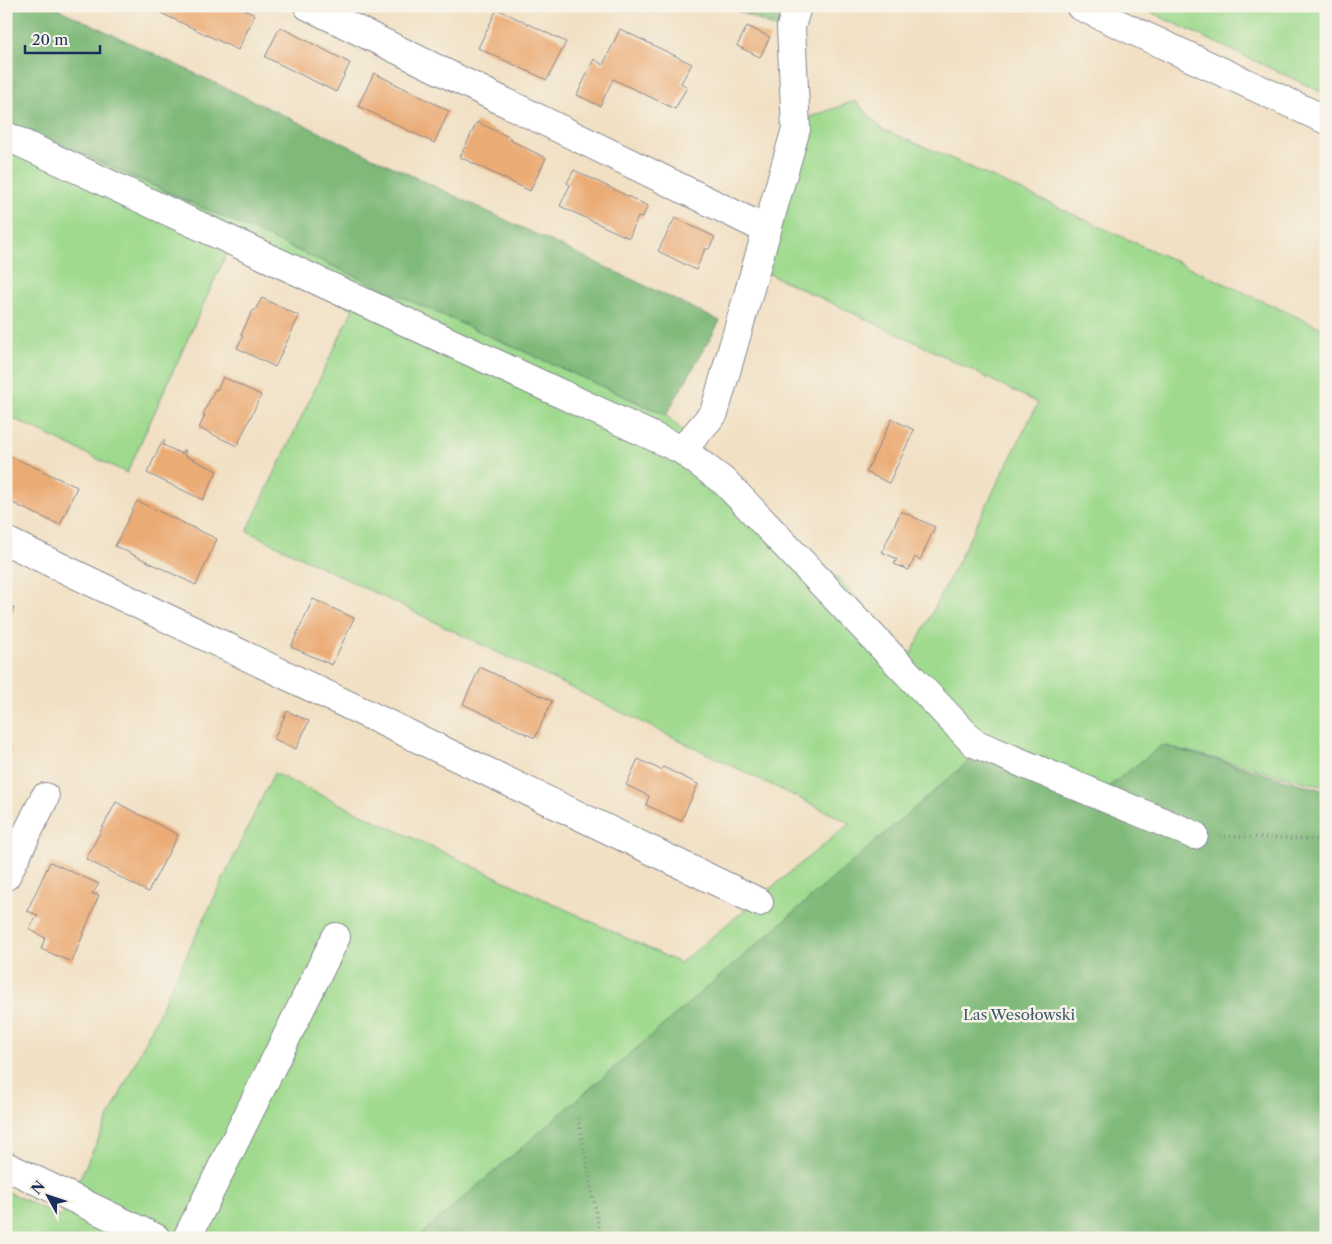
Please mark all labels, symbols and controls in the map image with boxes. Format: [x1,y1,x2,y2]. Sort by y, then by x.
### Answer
scale bar [25,22,100,54]
text: 20 m [32,30,68,49]
park label: Las Wesołowski [963,1005,1076,1024]
north arrow [22,1172,72,1222]
text: N [27,1177,49,1198]

